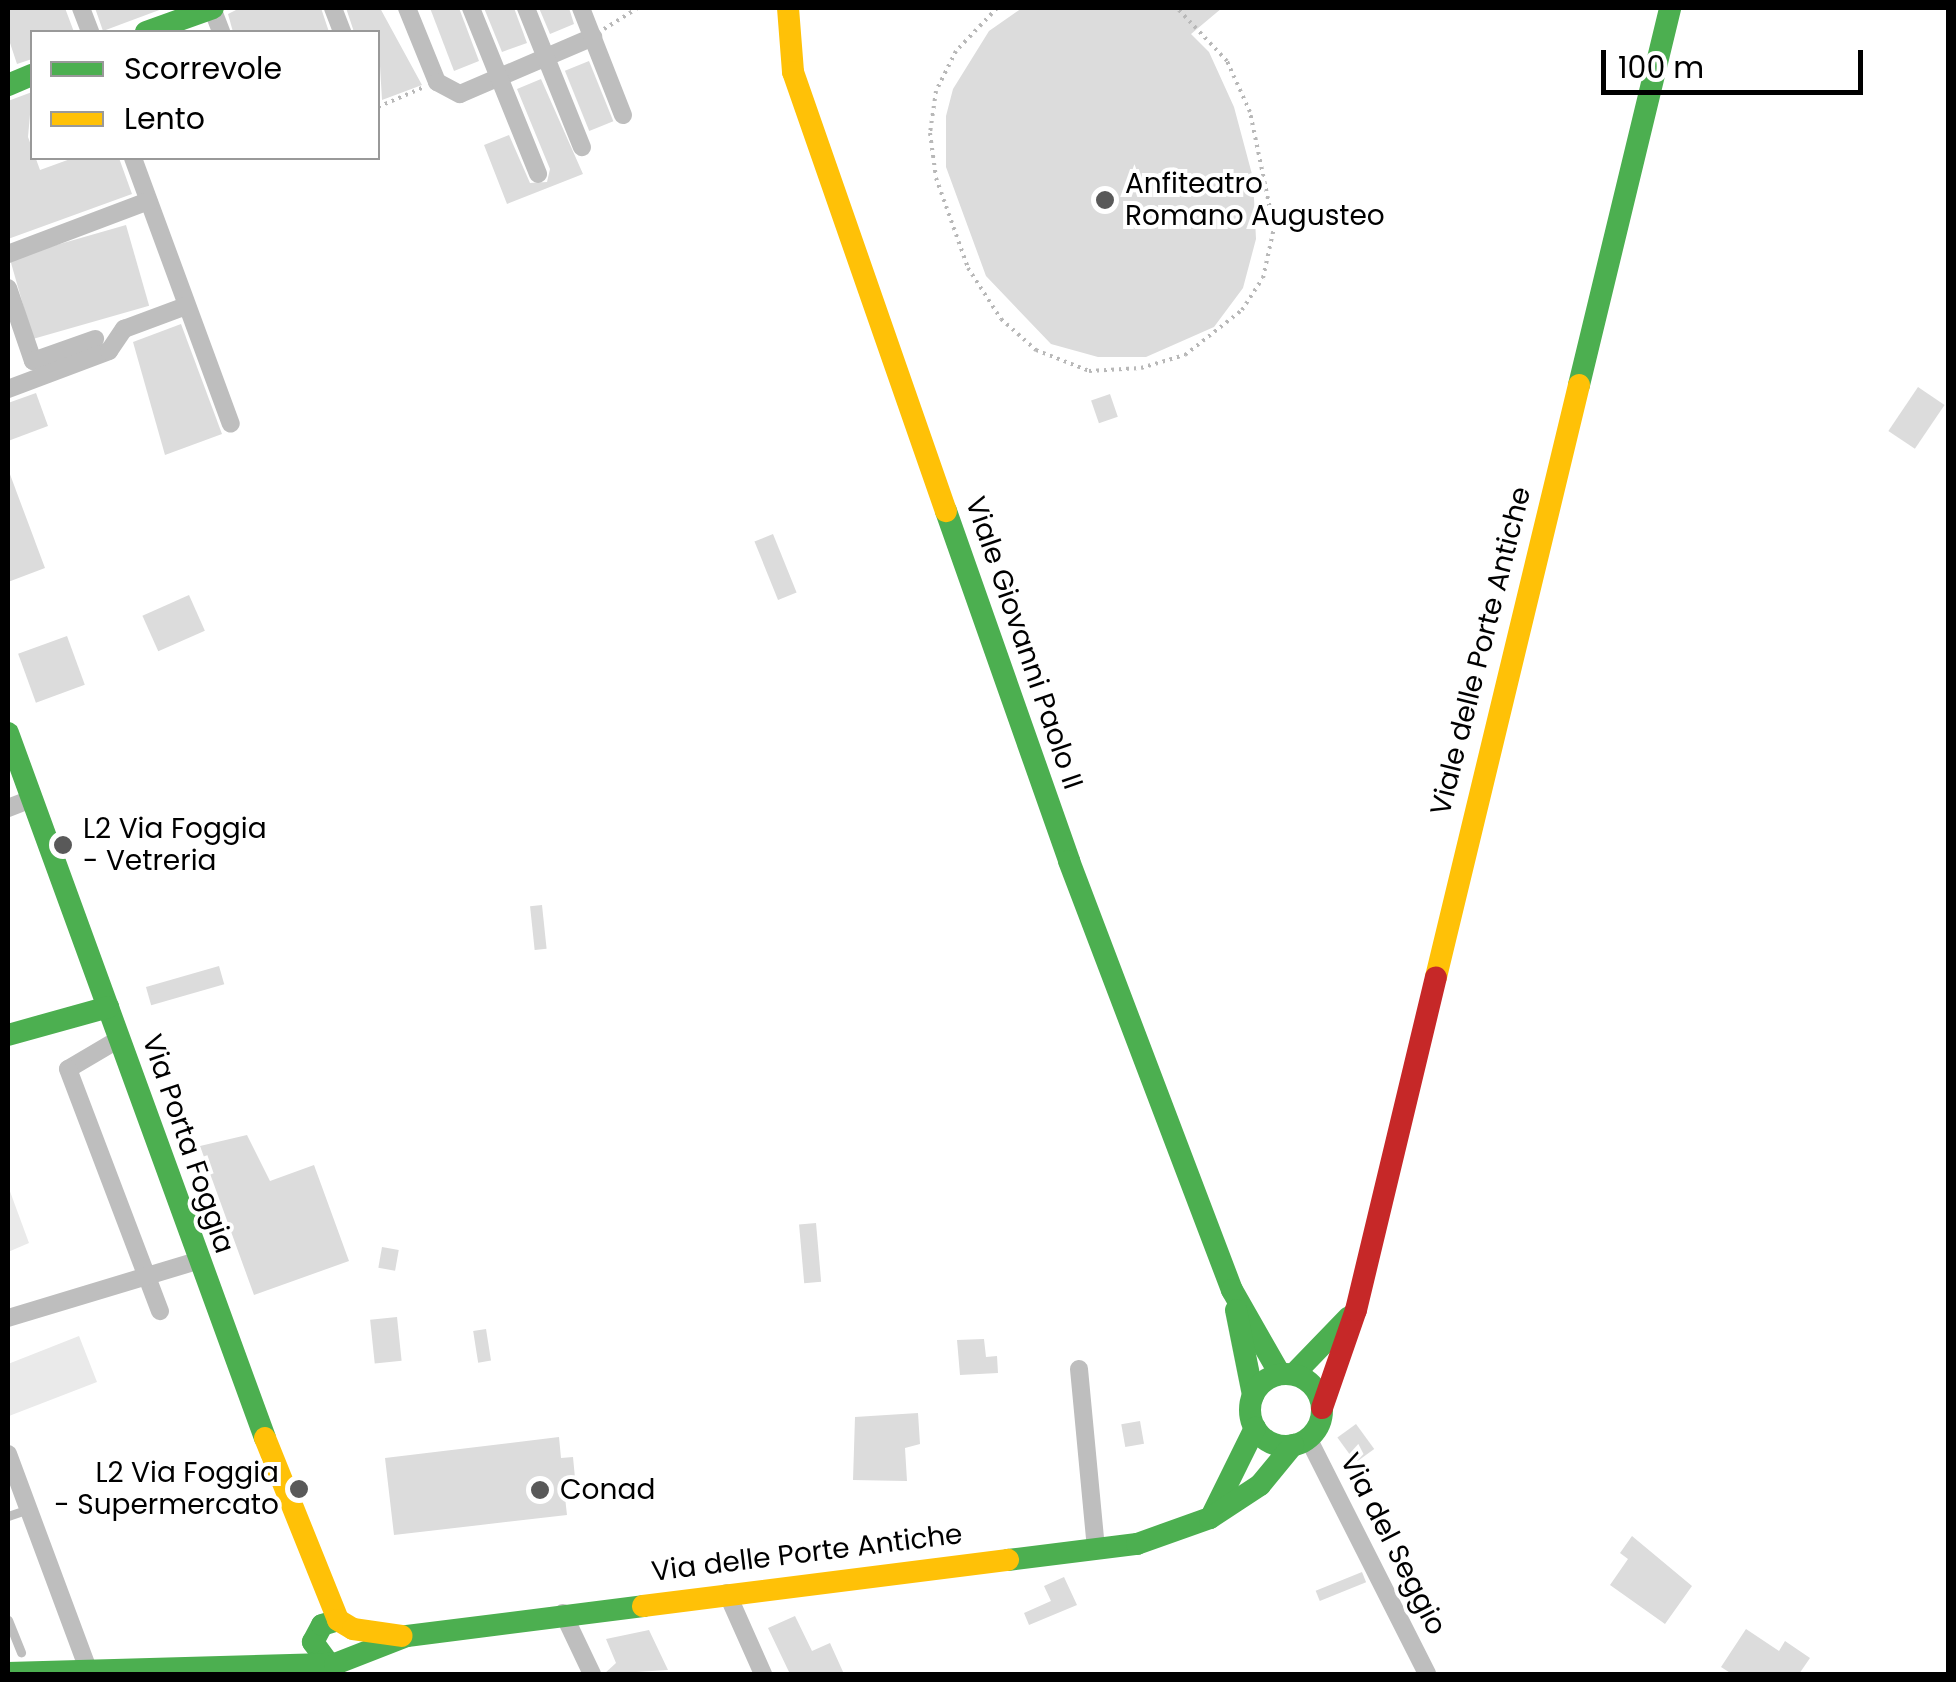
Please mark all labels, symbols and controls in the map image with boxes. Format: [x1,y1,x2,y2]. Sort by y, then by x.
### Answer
legend [30,30,380,160]
scale bar [1606,30,1868,92]
text: 100 m [1618,46,1704,89]
text: Scorrevole [124,47,282,90]
text: Lento [124,97,205,140]
place label: Anfiteatro Romano Augusteo [1125,167,1385,233]
marker: Anfiteatro Romano Augusteo [1094,189,1116,211]
street label: Viale delle Porte Antiche [1424,483,1538,819]
street label: Viale Giovanni Paolo II [958,492,1090,794]
place label: L2 Via Foggia - Vetreria [83,812,267,878]
marker: L2 Via Foggia - Vetreria [52,834,74,856]
street label: Via Porta Foggia [135,1030,241,1258]
street label: Via del Seggio [1333,1448,1453,1640]
place label: L2 Via Foggia - Supermercato [54,1456,279,1522]
place label: Conad [560,1473,655,1507]
marker: L2 Via Foggia - Supermercato [288,1478,310,1500]
marker: Conad [529,1479,551,1501]
street label: Via delle Porte Antiche [650,1517,964,1589]

